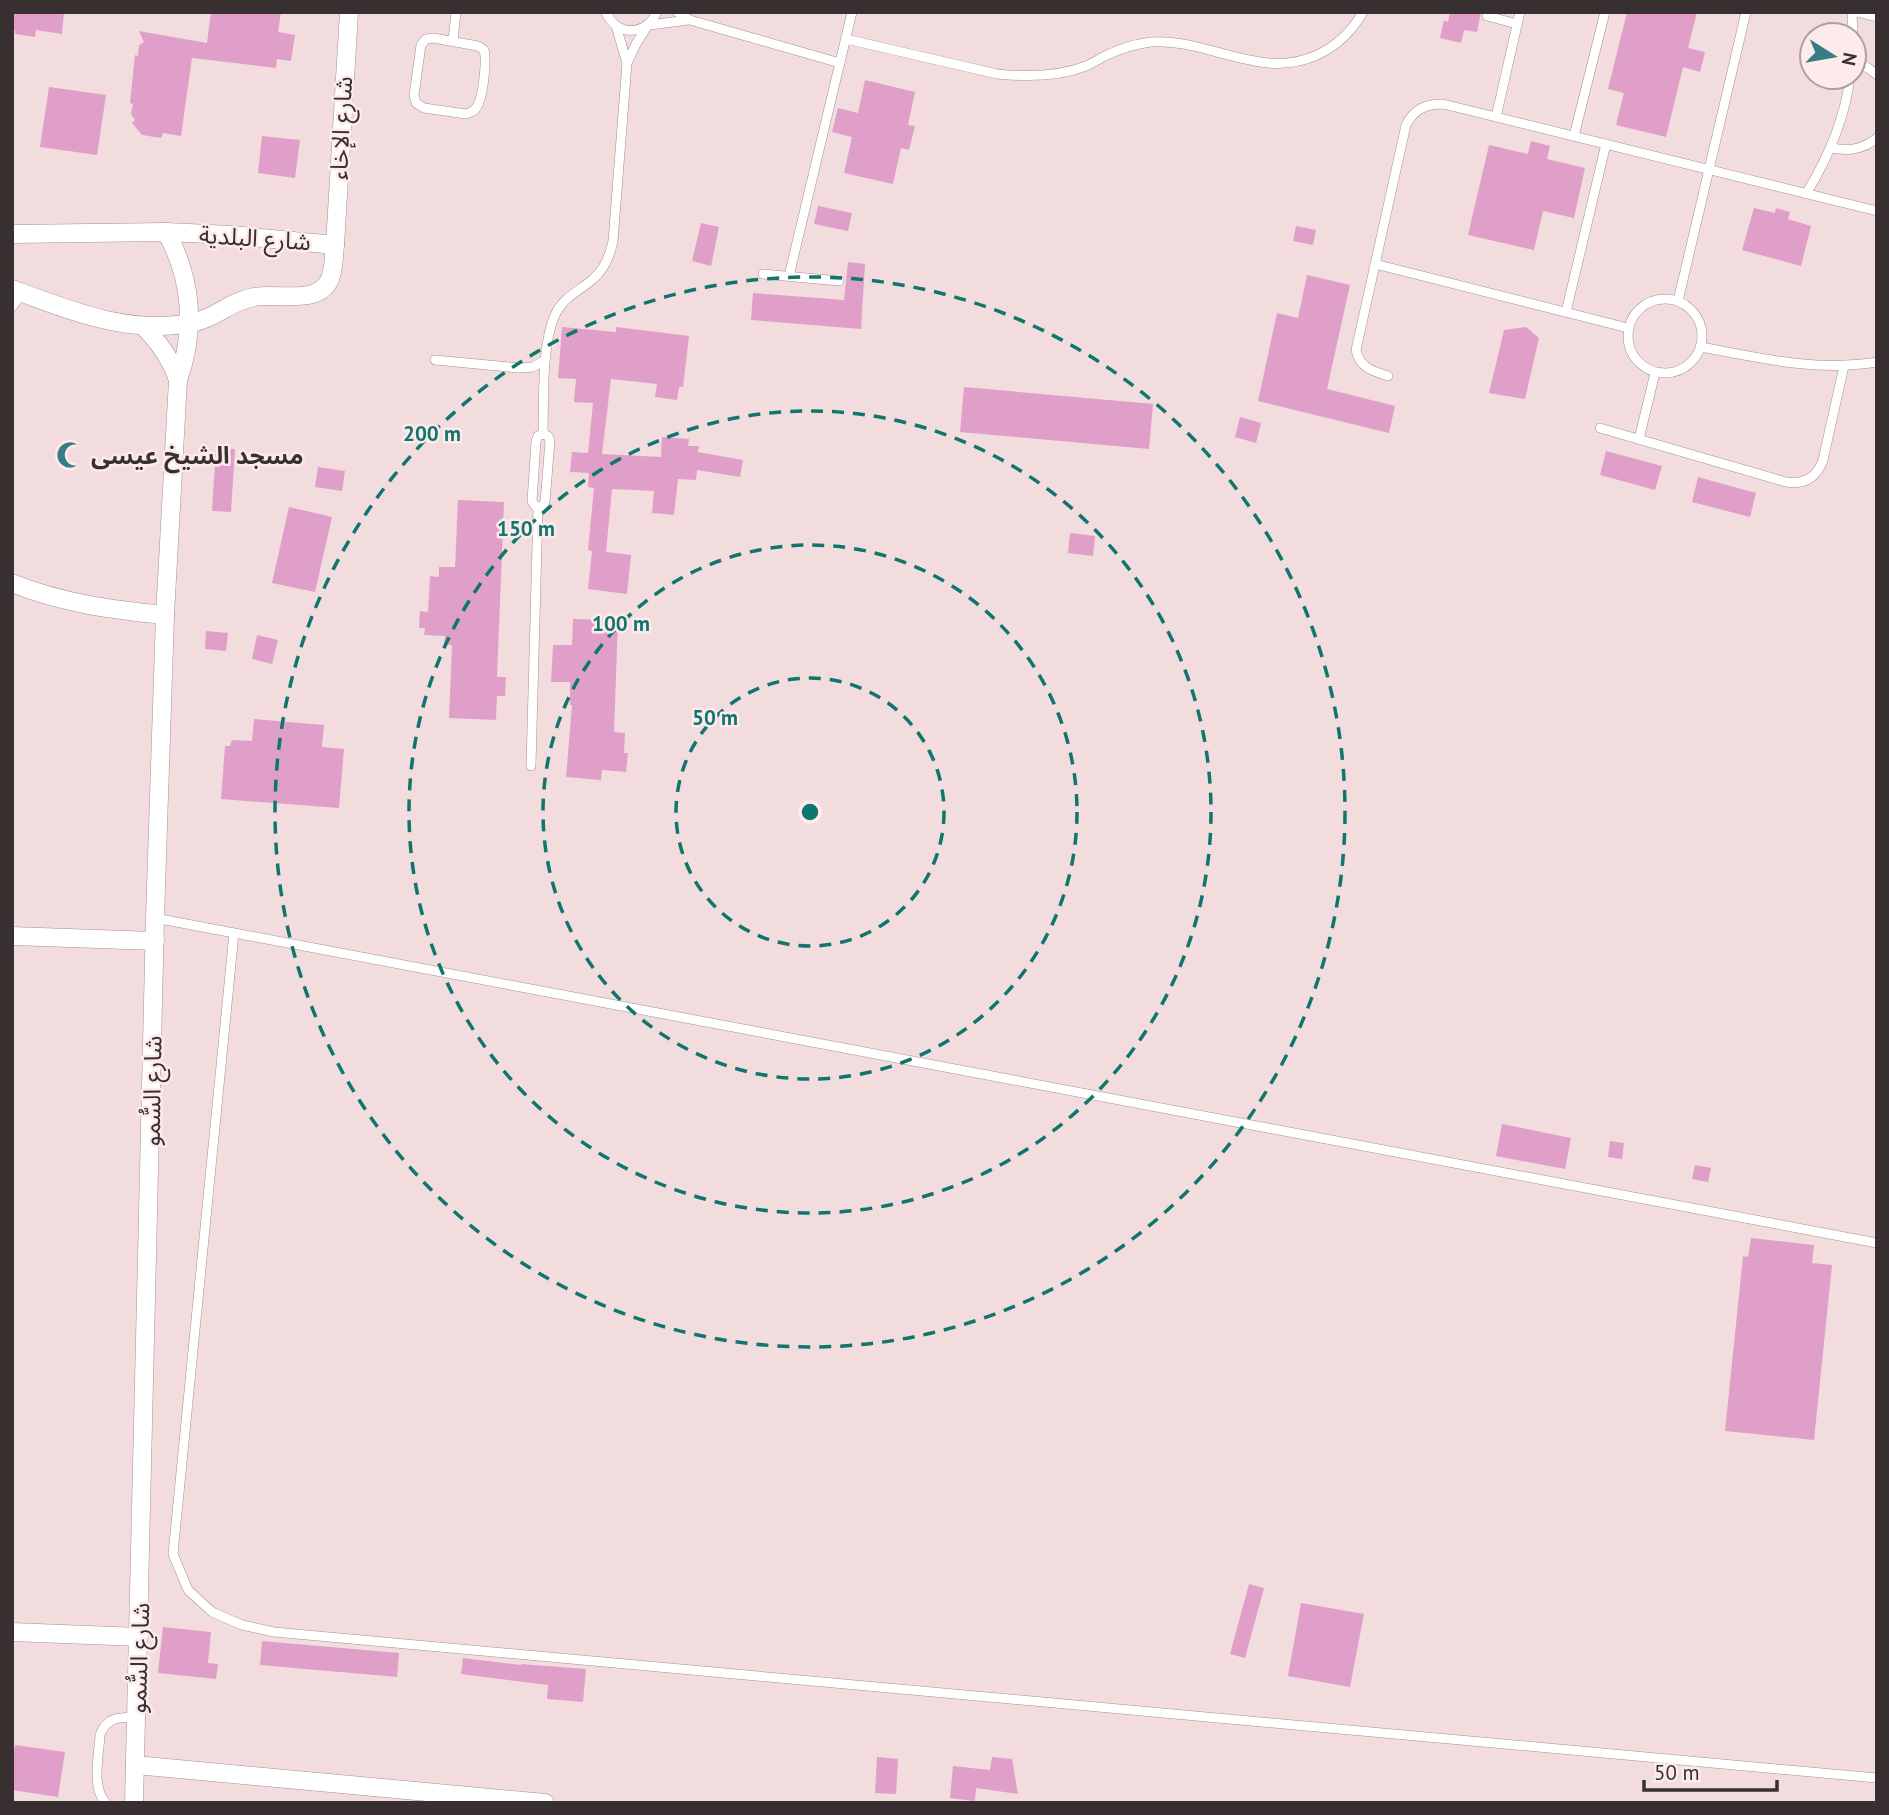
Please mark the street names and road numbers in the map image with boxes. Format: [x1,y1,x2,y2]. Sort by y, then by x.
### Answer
street label: شارع الإخاء [323,75,361,181]
street label: شارع البلدية [198,219,312,259]
street label: شارع السُّمو [136,1035,170,1147]
street label: شارع السُّمو [122,1602,158,1714]

